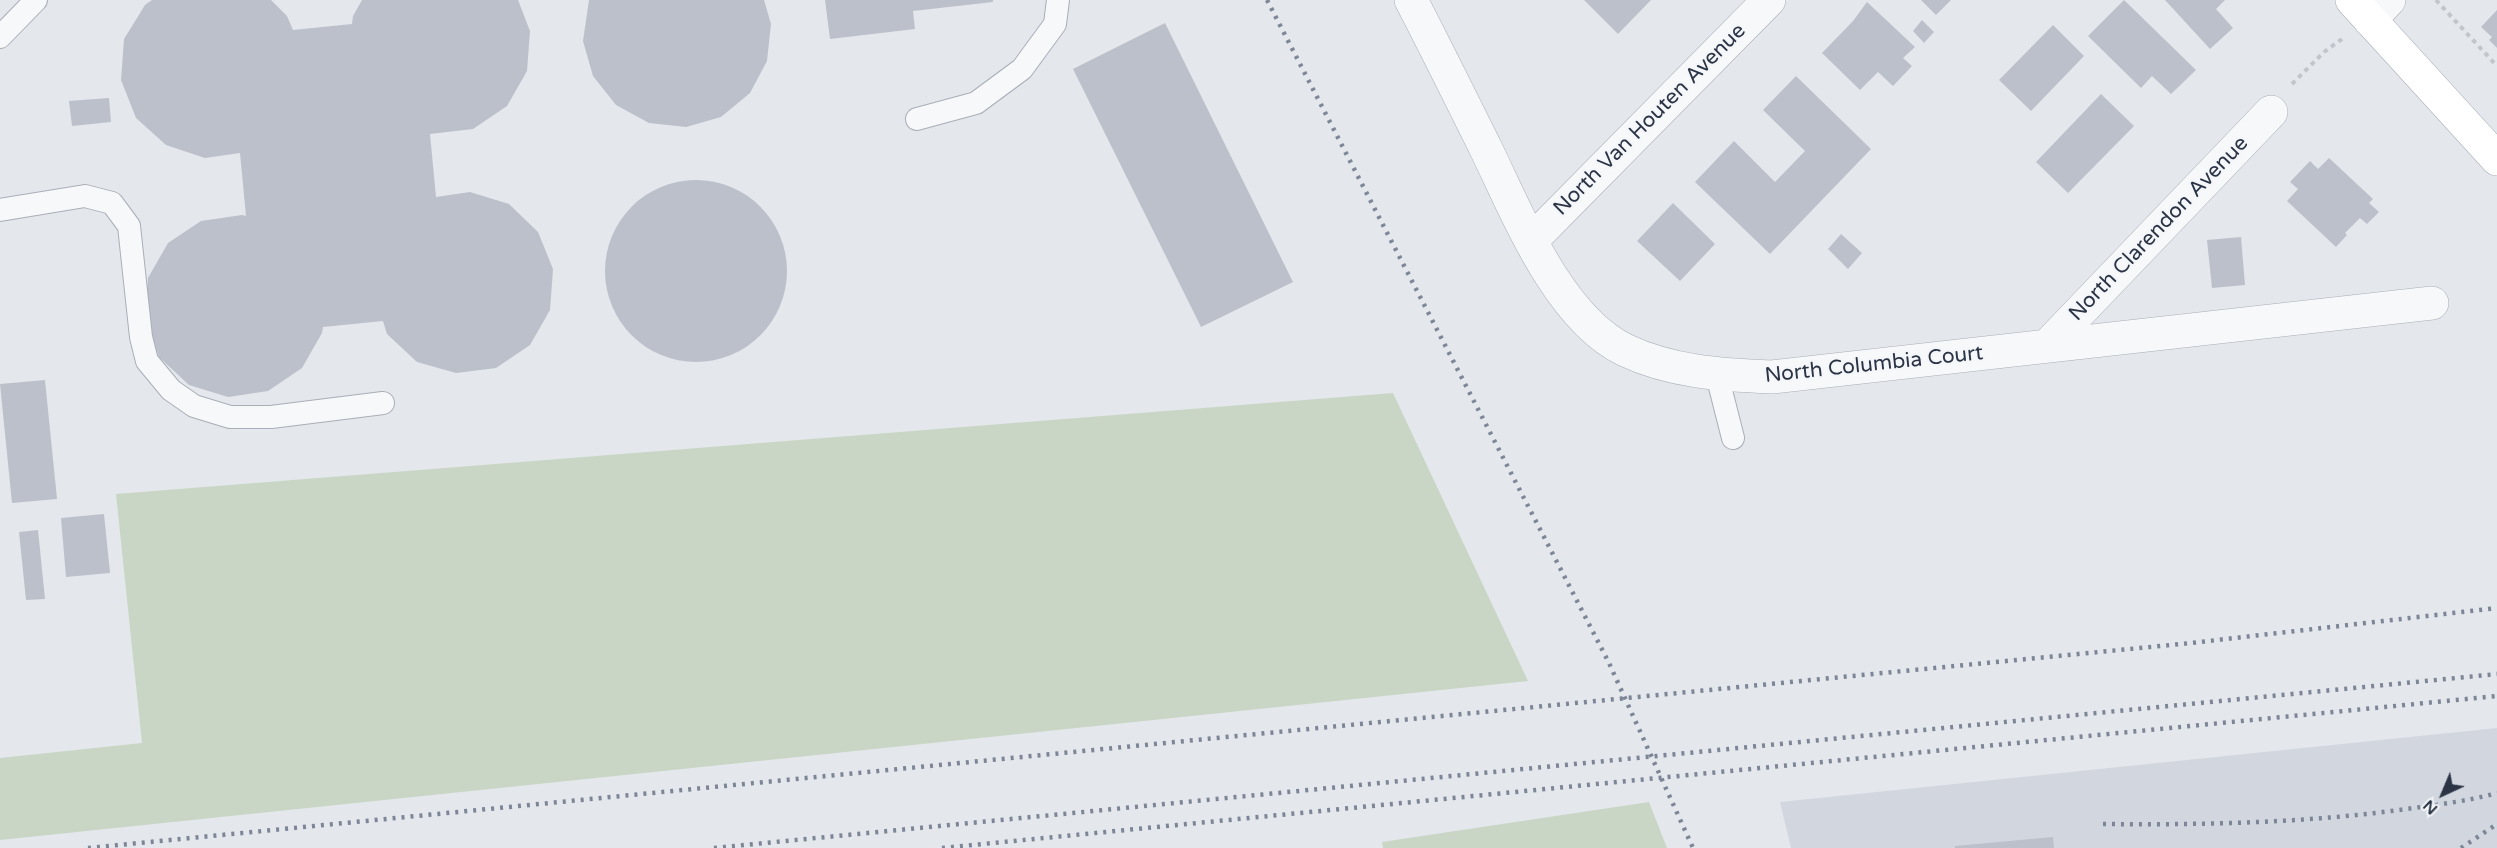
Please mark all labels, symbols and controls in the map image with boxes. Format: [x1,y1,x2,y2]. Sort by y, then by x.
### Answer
street label: North Van Houten Avenue [1549,19,1751,221]
street label: North Clarendon Avenue [2064,131,2254,327]
street label: North Columbia Court [1763,341,1985,389]
north arrow [2413,764,2473,824]
text: N [2419,795,2442,819]

